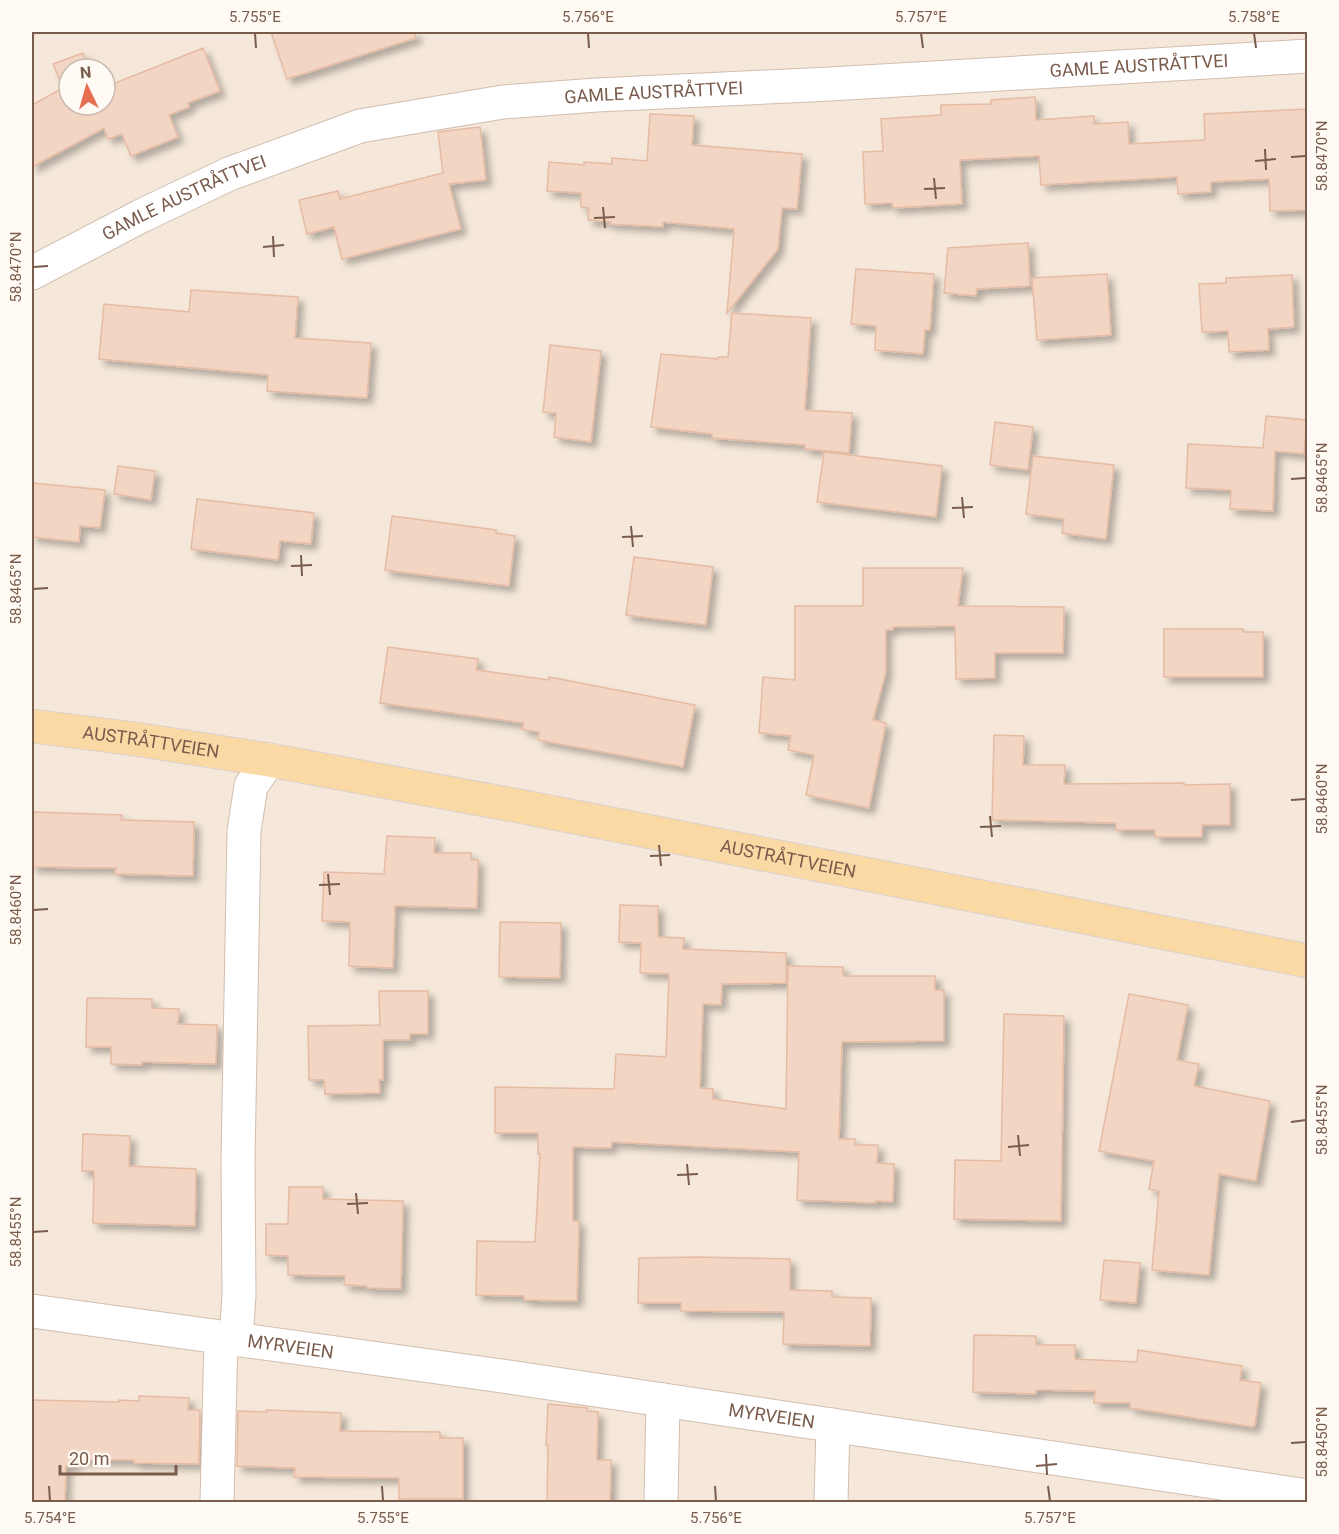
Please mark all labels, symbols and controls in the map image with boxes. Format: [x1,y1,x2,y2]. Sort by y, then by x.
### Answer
text: 5.755°E [229,8,281,26]
text: 5.756°E [562,8,614,26]
text: 5.757°E [895,8,947,26]
text: 5.758°E [1228,8,1280,26]
street label: GAMLE AUSTRÅTTVEI [1049,50,1229,81]
north arrow [57,57,117,117]
text: N [79,63,92,83]
street label: GAMLE AUSTRÅTTVEI [564,77,743,107]
text: 58.8470°N [1313,121,1331,191]
street label: GAMLE AUSTRÅTTVEI [98,150,269,245]
text: 58.8470°N [7,232,25,302]
text: 58.8465°N [1313,443,1331,513]
text: 58.8465°N [7,554,25,624]
street label: AUSTRÅTTVEIEN [81,721,221,762]
text: 58.8460°N [1313,764,1331,834]
street label: AUSTRÅTTVEIEN [719,835,858,882]
text: 58.8460°N [7,875,25,945]
text: 58.8455°N [1313,1085,1331,1155]
text: 58.8455°N [7,1197,25,1267]
street label: MYRVEIEN [246,1330,335,1363]
street label: MYRVEIEN [727,1399,816,1432]
text: 58.8450°N [1313,1407,1331,1477]
scale bar [60,1438,176,1476]
text: 20 m [69,1448,109,1469]
text: 5.754°E [24,1509,76,1527]
text: 5.755°E [357,1509,409,1527]
text: 5.756°E [690,1509,742,1527]
text: 5.757°E [1024,1509,1076,1527]

